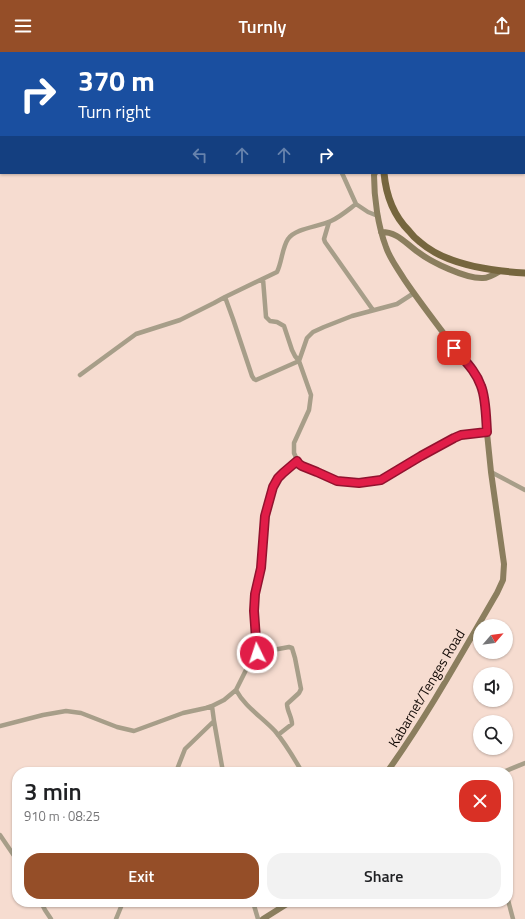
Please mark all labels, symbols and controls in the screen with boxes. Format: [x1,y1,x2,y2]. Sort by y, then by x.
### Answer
text: Turnly [239,13,286,40]
icon: menu [12,15,34,37]
icon: share [491,15,513,37]
text: 370 m [78,59,155,102]
icon: right [12,68,64,120]
text: Turn right [78,98,151,125]
icon: left [189,144,211,166]
icon: ahead [231,144,253,166]
icon: ahead [273,144,295,166]
icon: right [315,144,337,166]
pin [437,331,471,365]
icon: arrive [443,337,465,359]
north arrow [473,619,513,659]
map controls [473,619,513,755]
street label: Kabarnet/Tenges Road [382,625,470,751]
position arrow [236,632,278,674]
button: sound [473,667,513,707]
button: search [473,715,513,755]
text: 3 min [24,773,82,809]
button: close [459,780,501,822]
text: 910 m · 08:25 [24,806,100,826]
button: Exit [24,853,259,899]
button: Share [267,853,501,899]

